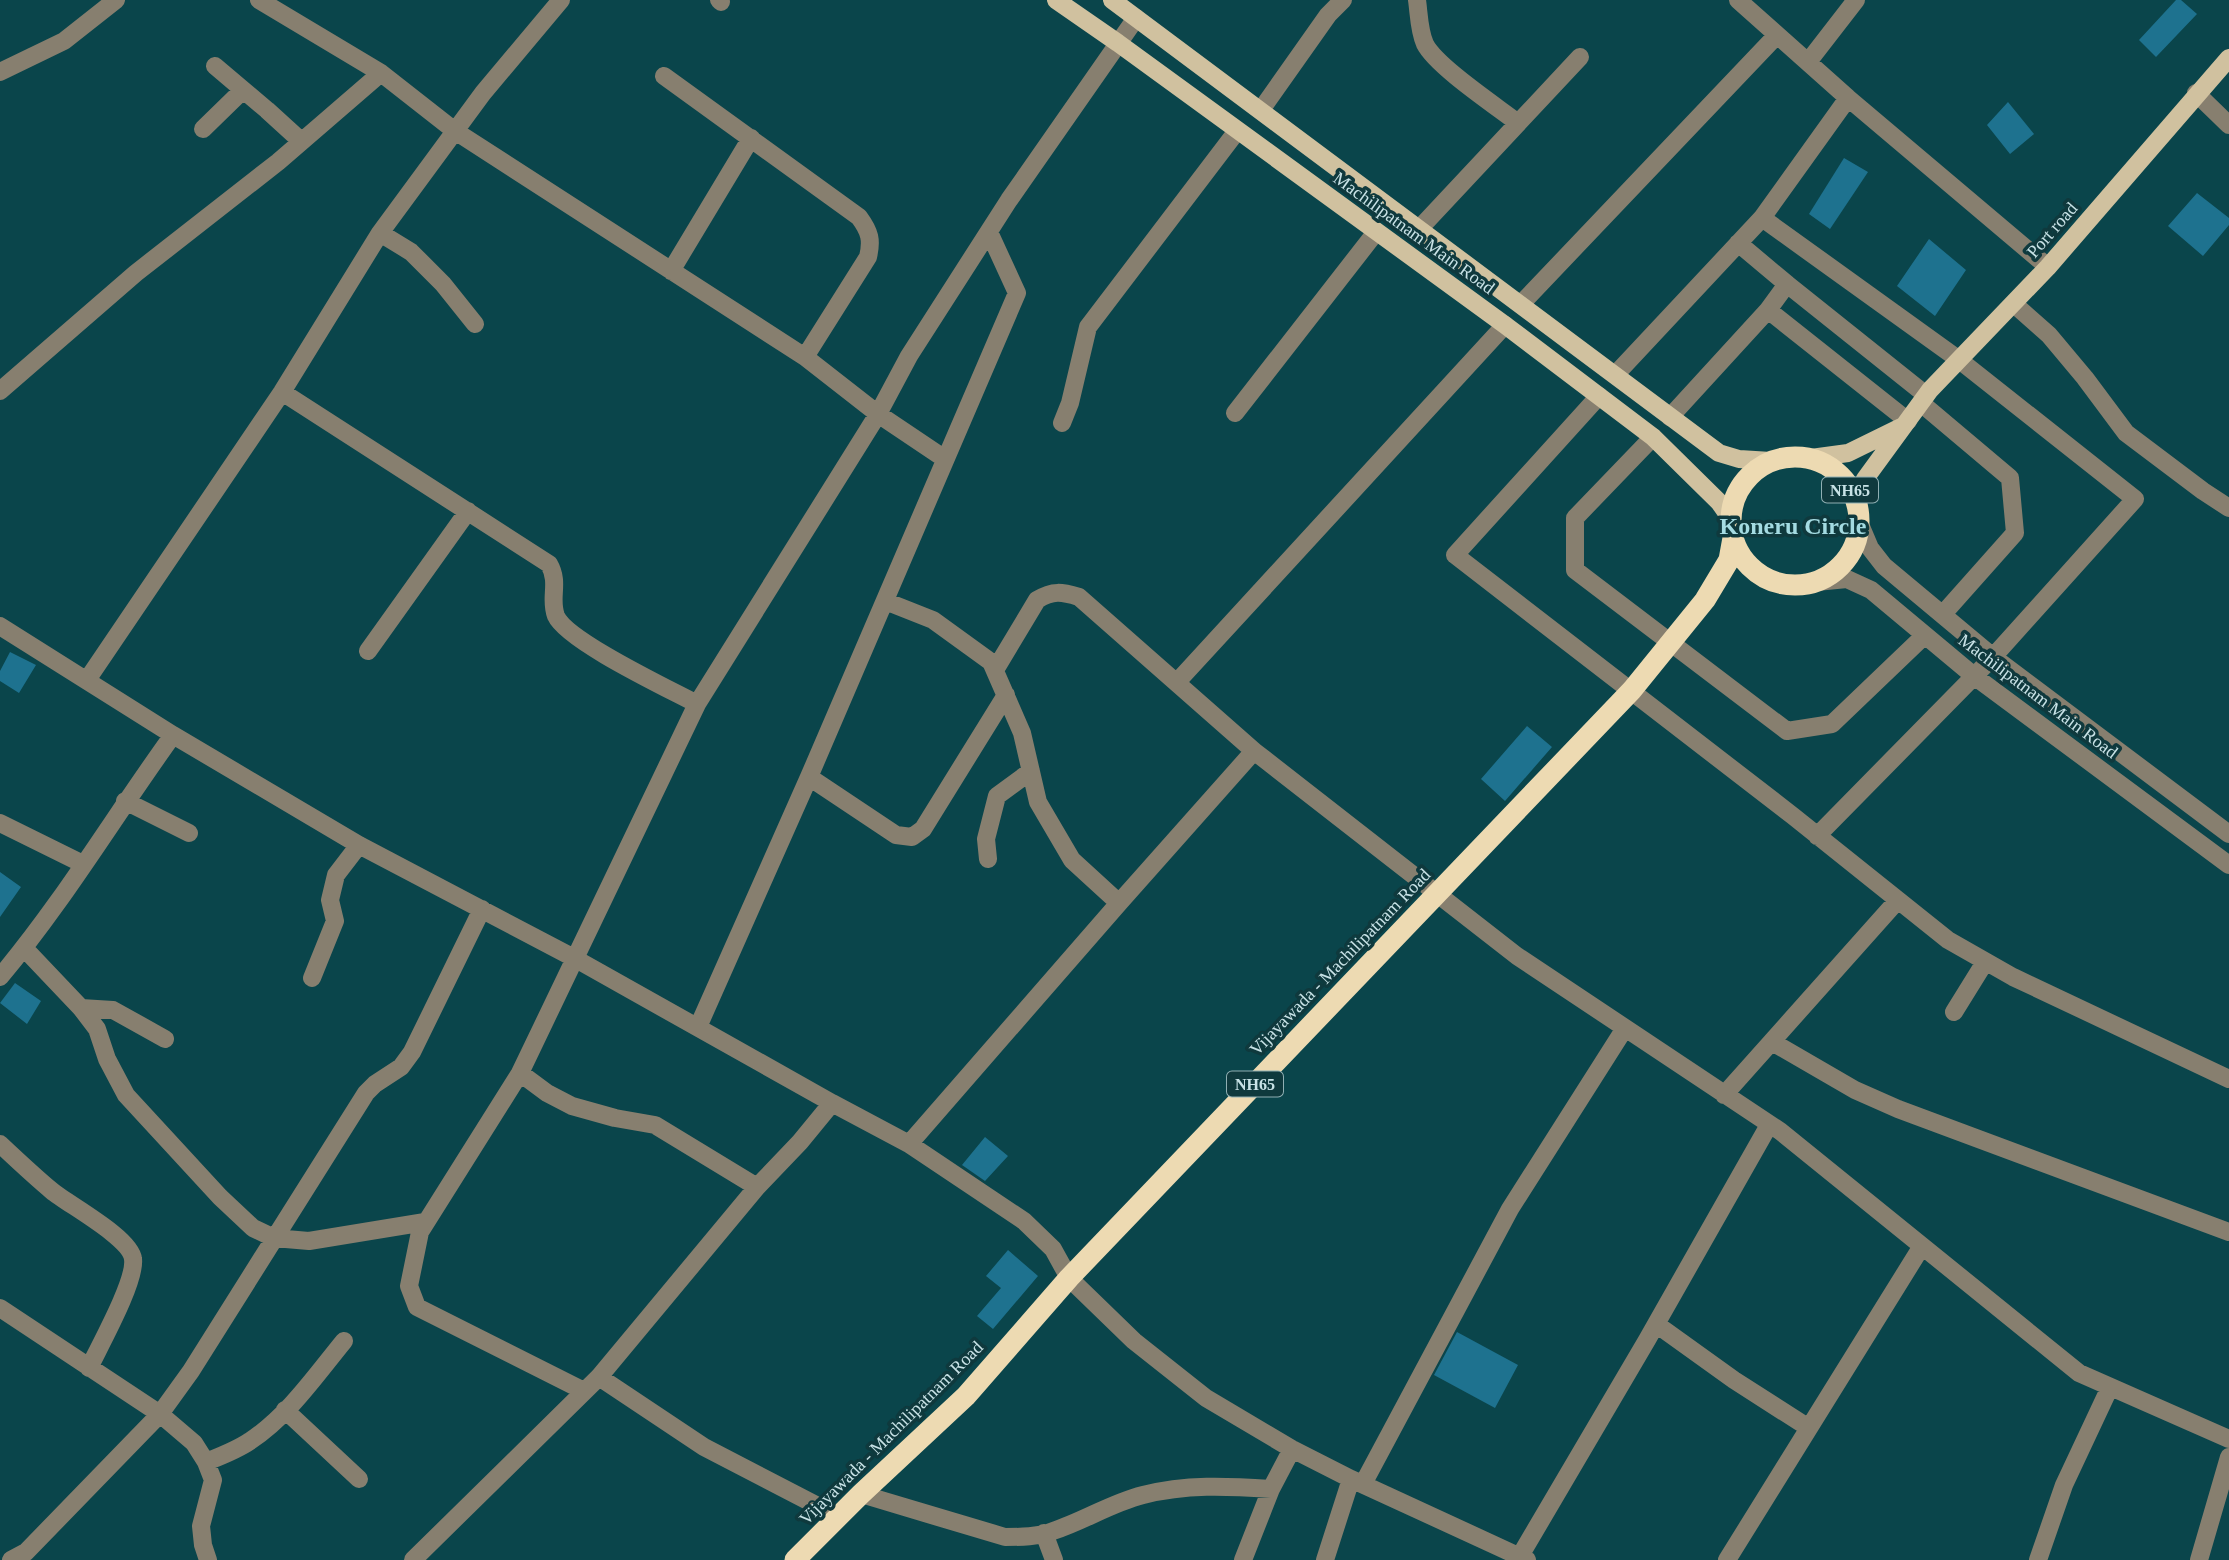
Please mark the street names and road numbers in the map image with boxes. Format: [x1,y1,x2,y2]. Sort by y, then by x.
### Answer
street label: Machilipatnam Main Road [1330,168,1498,298]
street label: Port road [2023,198,2081,262]
road number: NH65 [1822,477,1878,503]
street label: Machilipatnam Main Road [1955,630,2121,762]
street label: Vijayawada - Machilipatnam Road [1246,865,1434,1059]
road number: NH65 [1227,1072,1283,1096]
street label: Vijayawada - Machilipatnam Road [795,1337,987,1529]

